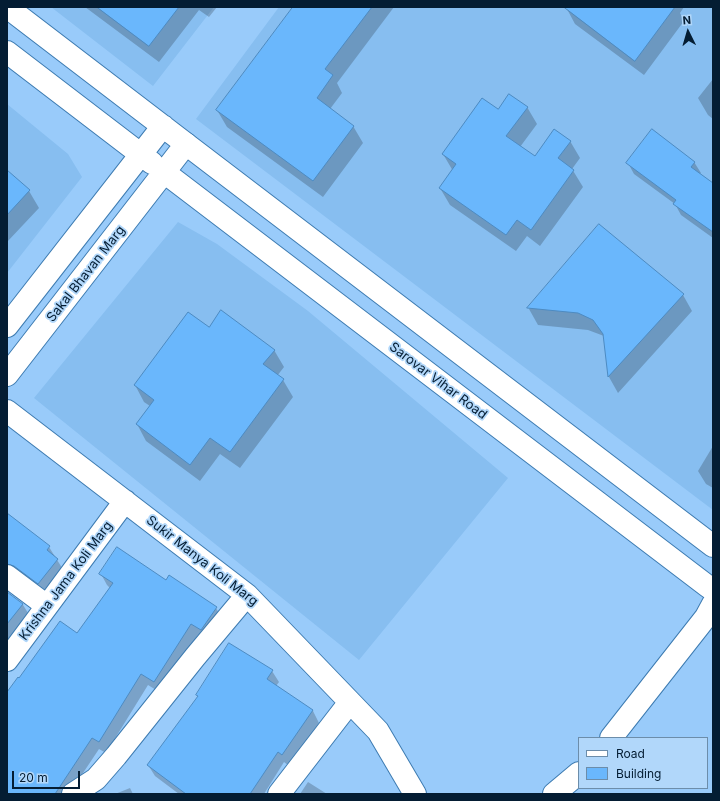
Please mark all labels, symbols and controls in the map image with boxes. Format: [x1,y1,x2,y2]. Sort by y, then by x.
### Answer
north arrow [668,12,708,52]
text: N [682,13,692,27]
street label: Sakal Bhavan Marg [44,223,128,325]
street label: Sarovar Vihar Road [386,339,490,423]
street label: Sukir Manya Koli Marg [143,513,261,609]
street label: Krishna Jama Koli Marg [16,518,116,644]
legend [578,737,708,789]
text: Road [616,746,645,761]
scale bar [14,763,82,789]
text: Building [616,766,661,781]
text: 20 m [19,770,48,785]

